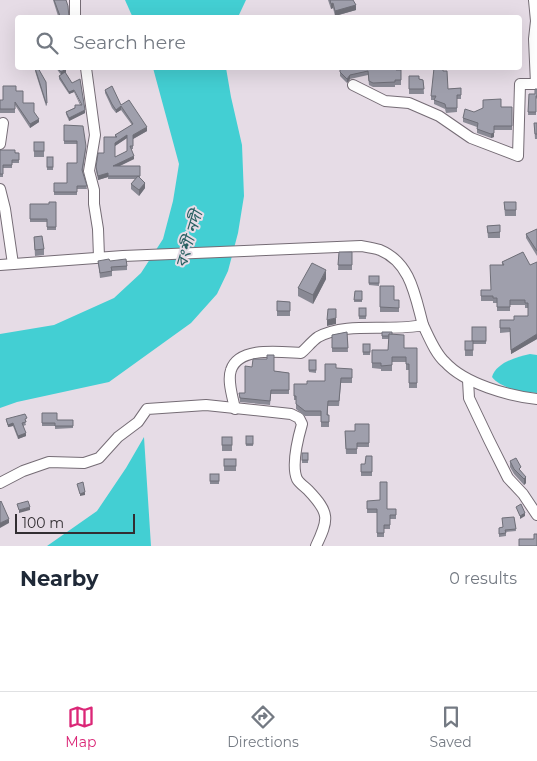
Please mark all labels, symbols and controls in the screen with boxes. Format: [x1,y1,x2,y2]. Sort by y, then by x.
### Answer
search box [15,15,522,70]
icon: search [33,29,61,57]
text: Search here [73,31,186,54]
water label: বংশী নদী [171,206,207,270]
scale bar [15,511,135,534]
text: 100 m [22,514,64,532]
text: Nearby [20,566,99,591]
text: 0 results [449,569,517,588]
tab: Map [65,703,96,751]
tab: Directions [227,703,299,751]
tab: Saved [430,703,472,751]

